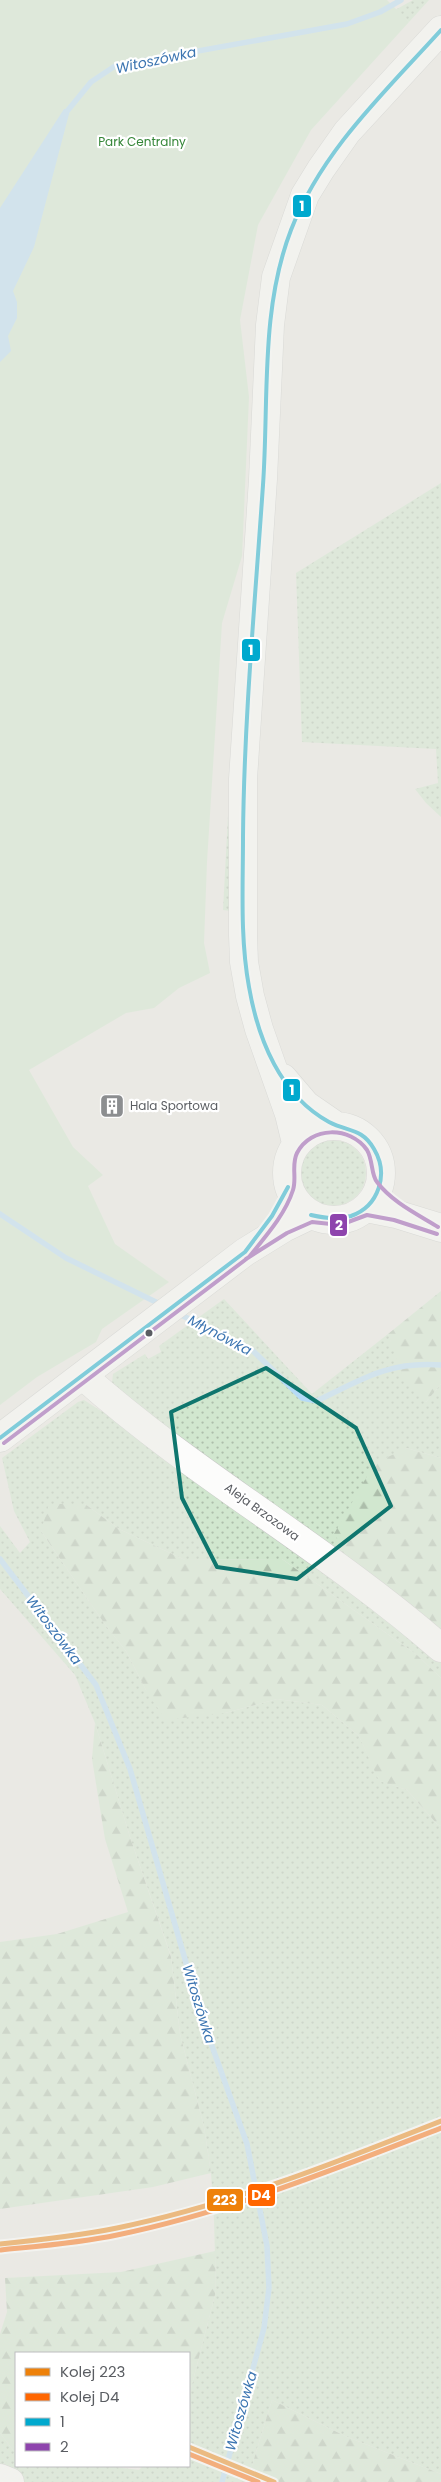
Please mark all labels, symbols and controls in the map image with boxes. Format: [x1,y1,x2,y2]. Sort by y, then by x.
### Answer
water label: Witoszówka [114,42,199,78]
park label: Park Centralny [98,133,186,150]
line badge: 1 [292,194,312,218]
text: 1 [299,196,305,216]
line badge: 1 [241,638,261,662]
text: 1 [248,640,254,660]
line badge: 1 [282,1078,301,1102]
text: 1 [289,1080,295,1100]
building icon: Hala Sportowa [99,1093,125,1119]
place label: Hala Sportowa [130,1097,218,1114]
line badge: 2 [329,1213,348,1237]
text: 2 [335,1215,343,1235]
water label: Młynówka [185,1310,256,1360]
unlabelled marker [144,1328,154,1338]
street label: Aleja Brzozowa [221,1479,303,1545]
water label: Witoszówka [21,1591,87,1669]
water label: Witoszówka [177,1962,221,2047]
line badge: D4 [247,2183,276,2207]
text: D4 [251,2185,271,2205]
line badge: 223 [206,2188,244,2212]
text: 223 [213,2190,237,2210]
legend [15,2352,190,2467]
text: Kolej 223 [60,2361,125,2382]
water label: Witoszówka [220,2368,262,2453]
text: Kolej D4 [60,2386,119,2407]
text: 1 [60,2411,65,2432]
text: 2 [60,2436,69,2457]

